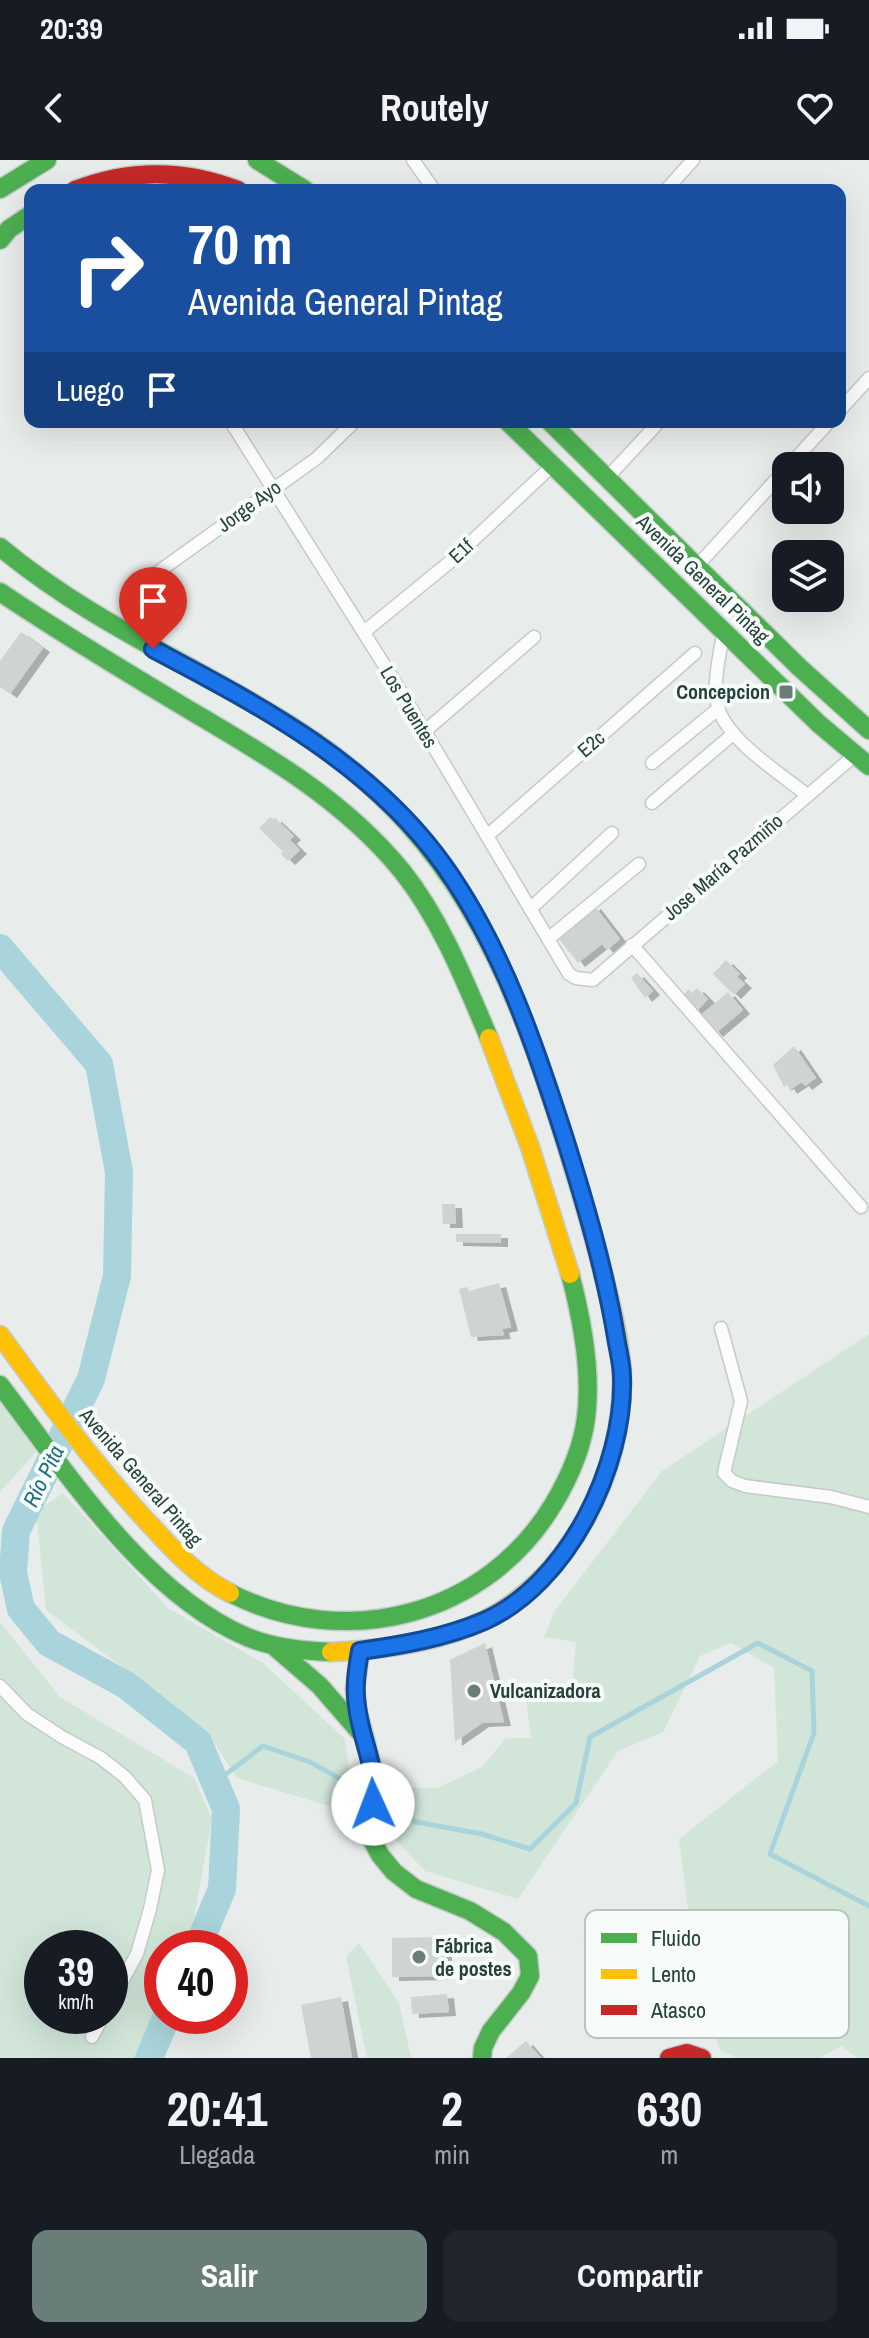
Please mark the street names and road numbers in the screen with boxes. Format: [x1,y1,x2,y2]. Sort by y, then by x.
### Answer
street label: Jorge Ayo [211,473,286,538]
street label: Avenida General Pintag [630,508,776,649]
street label: E1f [442,532,479,569]
street label: Los Puentes [374,661,444,753]
street label: E2c [571,724,610,763]
street label: Jose María Pazmiño [657,807,788,926]
street label: Avenida General Pintag [73,1401,209,1551]

